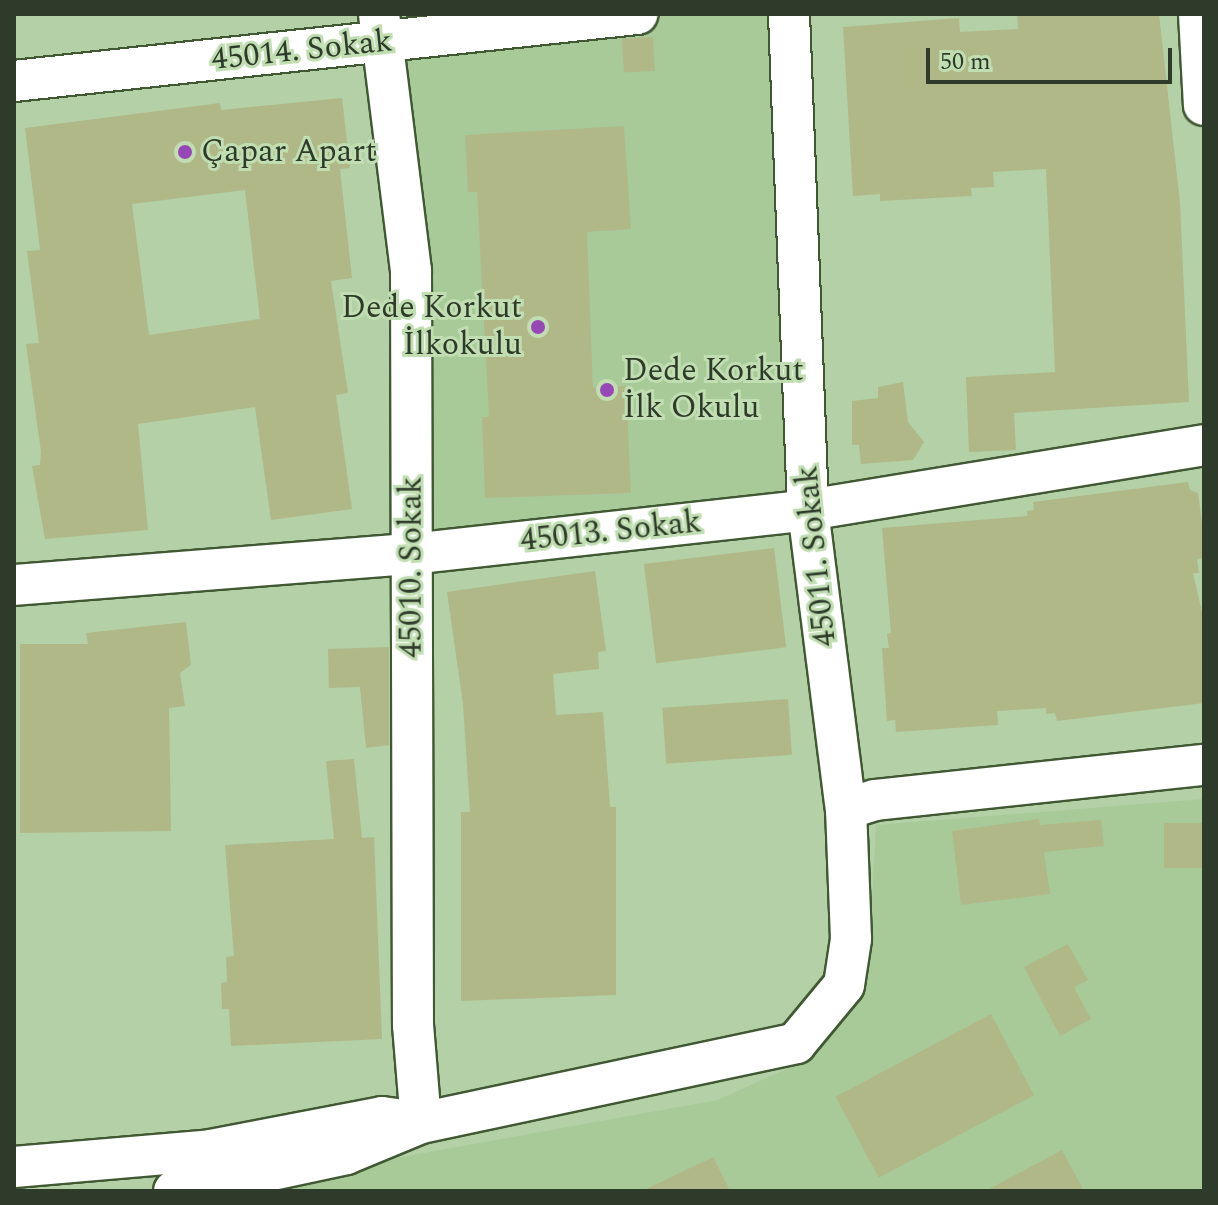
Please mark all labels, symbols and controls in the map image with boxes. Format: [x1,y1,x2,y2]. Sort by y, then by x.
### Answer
street label: 45014. Sokak [210,22,394,80]
scale bar [930,32,1176,82]
text: 50 m [940,44,991,80]
place label: Çapar Apart [201,133,377,171]
marker: Çapar Apart [176,143,194,161]
place label: Dede Korkut İlkokulu [341,290,522,365]
marker: Dede Korkut İlkokulu [529,318,547,336]
place label: Dede Korkut İlk Okulu [623,353,804,428]
marker: Dede Korkut İlk Okulu [598,381,616,399]
street label: 45011. Sokak [788,464,846,648]
street label: 45010. Sokak [393,476,431,658]
street label: 45013. Sokak [519,503,703,561]

